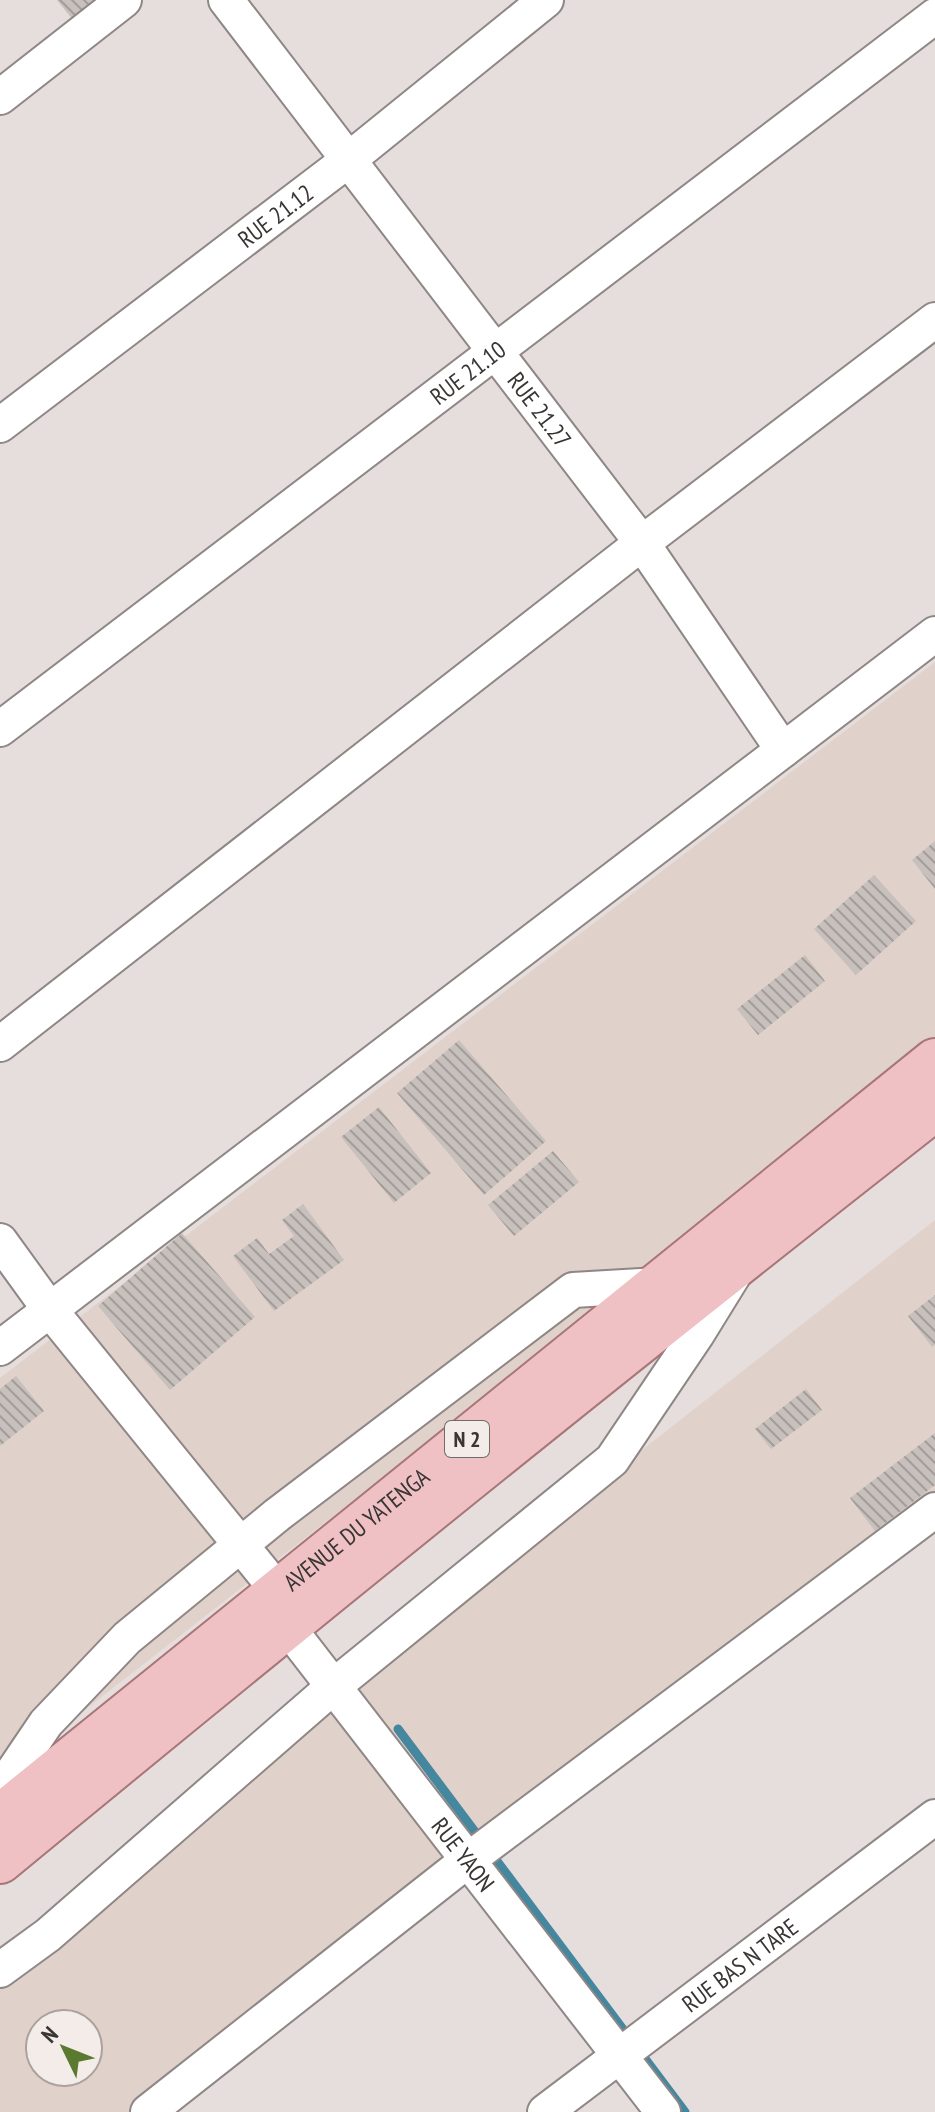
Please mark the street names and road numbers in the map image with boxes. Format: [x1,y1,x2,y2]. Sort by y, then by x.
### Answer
street label: RUE 21.12 [231,177,319,254]
street label: RUE 21.10 [424,334,512,411]
street label: RUE 21.27 [501,366,579,454]
road number: N 2 [445,1421,489,1457]
street label: AVENUE DU YATENGA [277,1460,436,1597]
street label: RUE YAON [425,1811,502,1898]
street label: RUE BAS N TARE [675,1911,804,2019]

